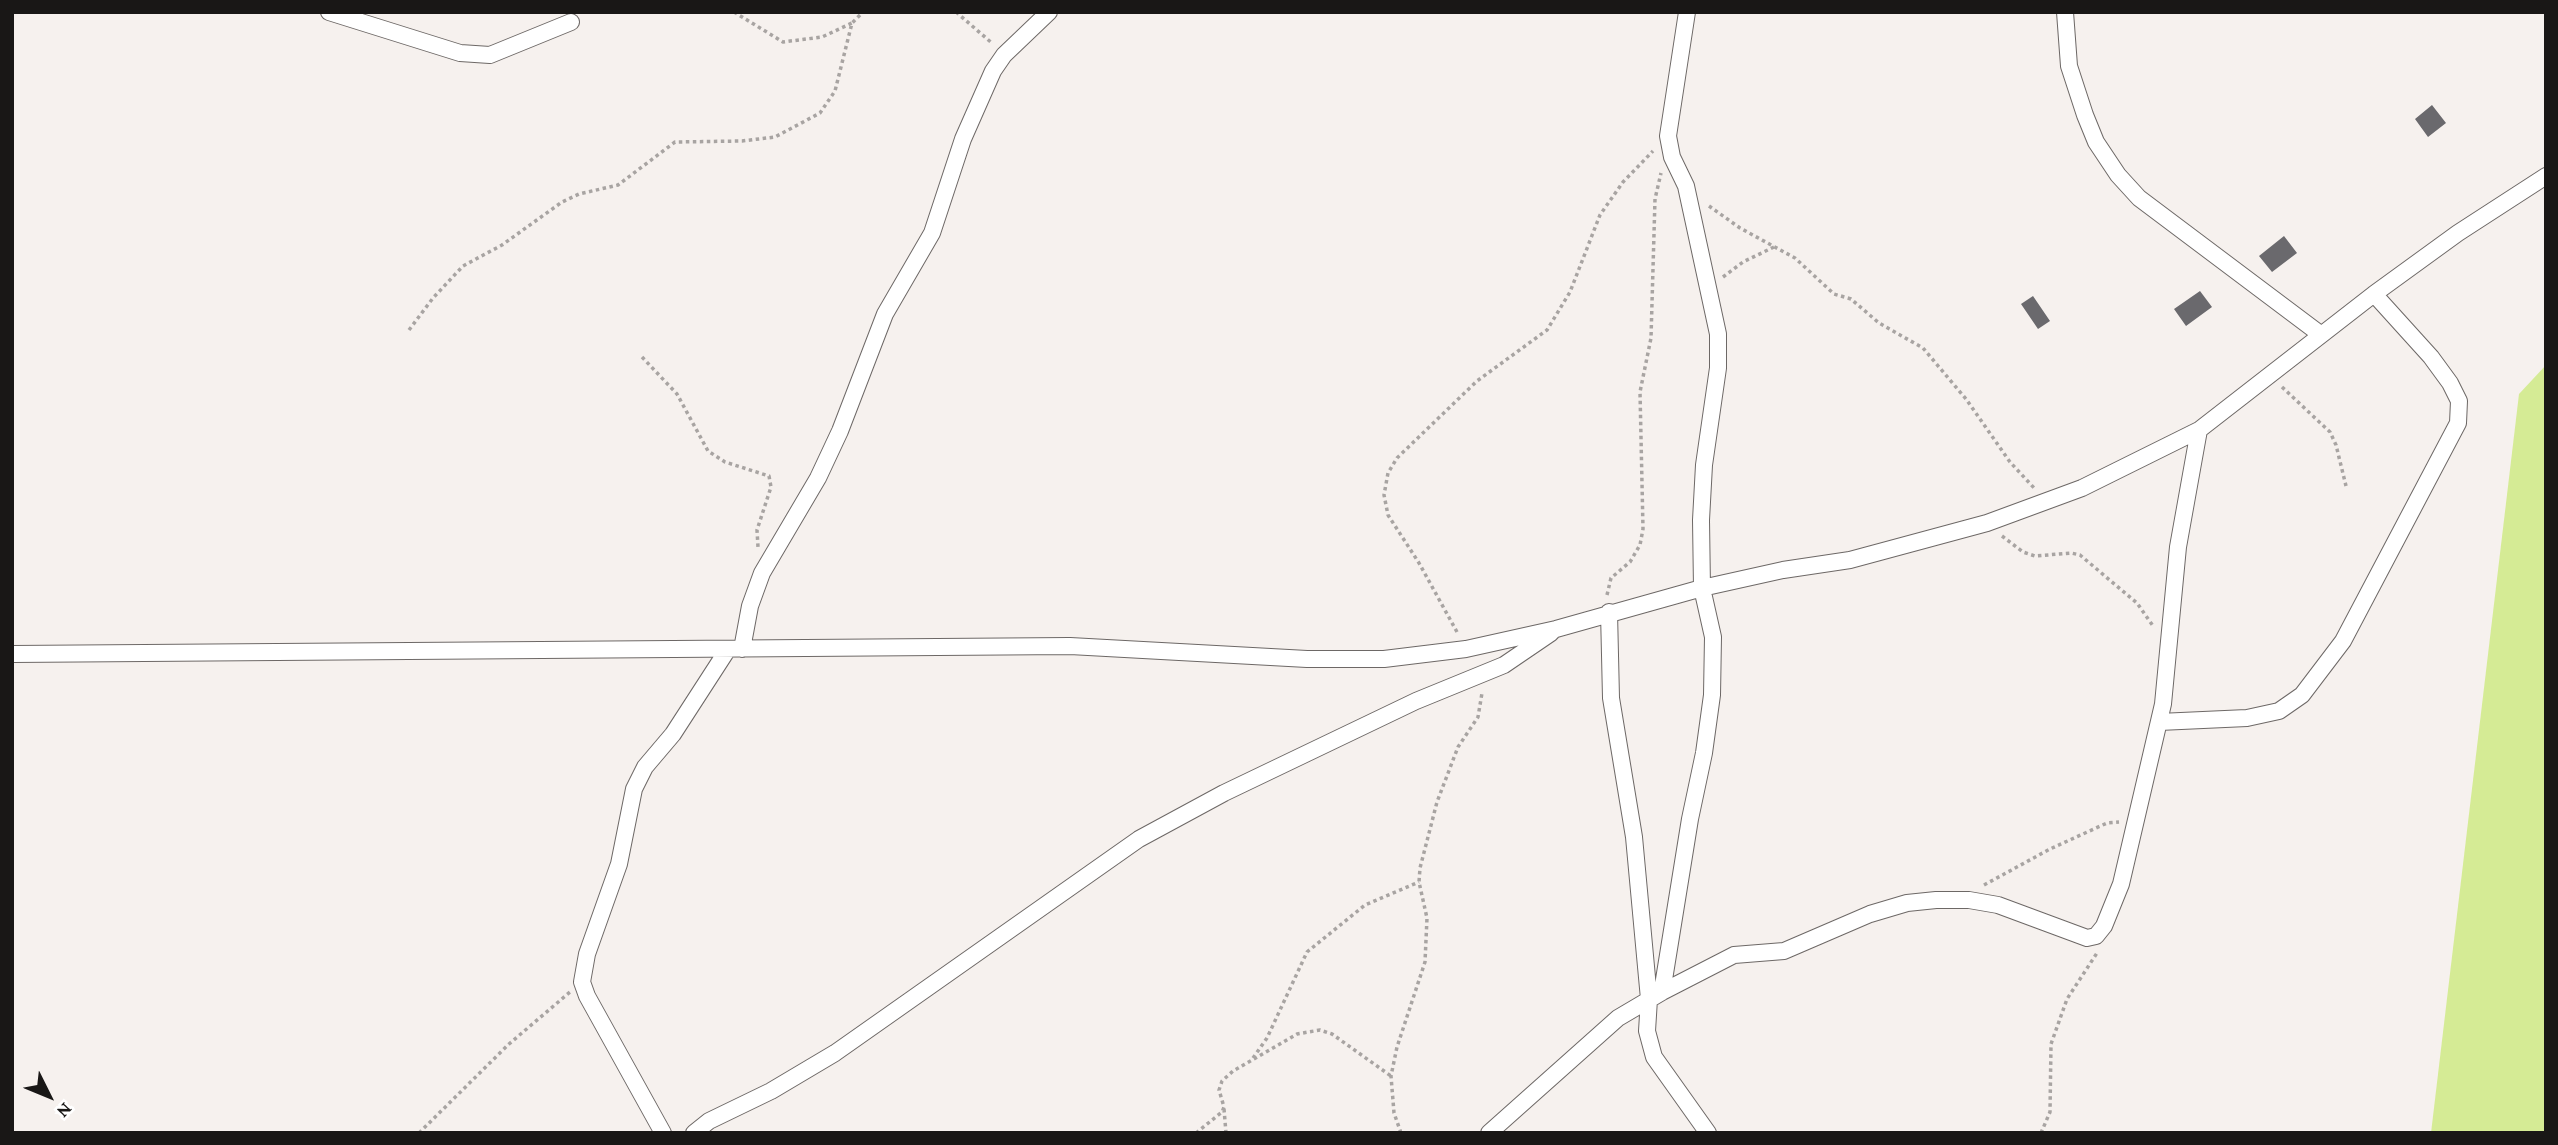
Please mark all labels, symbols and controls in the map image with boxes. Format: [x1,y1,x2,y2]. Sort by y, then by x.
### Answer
north arrow [14,1061,84,1131]
text: N [53,1099,77,1123]

